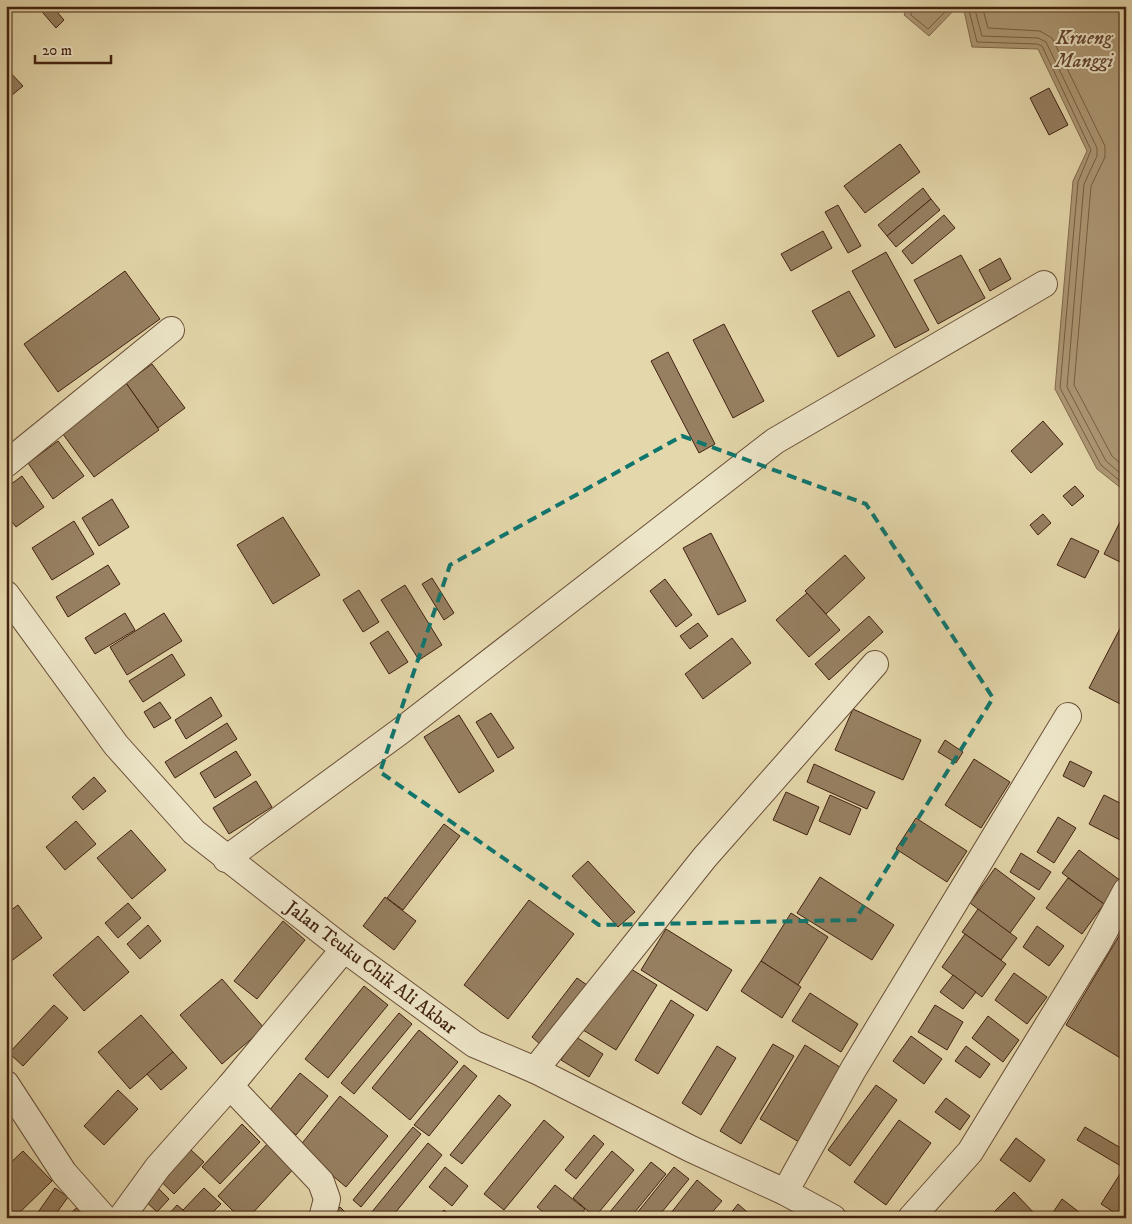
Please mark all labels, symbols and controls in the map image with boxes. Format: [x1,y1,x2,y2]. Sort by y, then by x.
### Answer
water label: Krueng Manggi [1053,26,1115,74]
scale bar [35,32,111,64]
text: 20 m [42,41,72,60]
street label: Jalan Teuku Chik Ali Akbar [279,895,461,1040]

